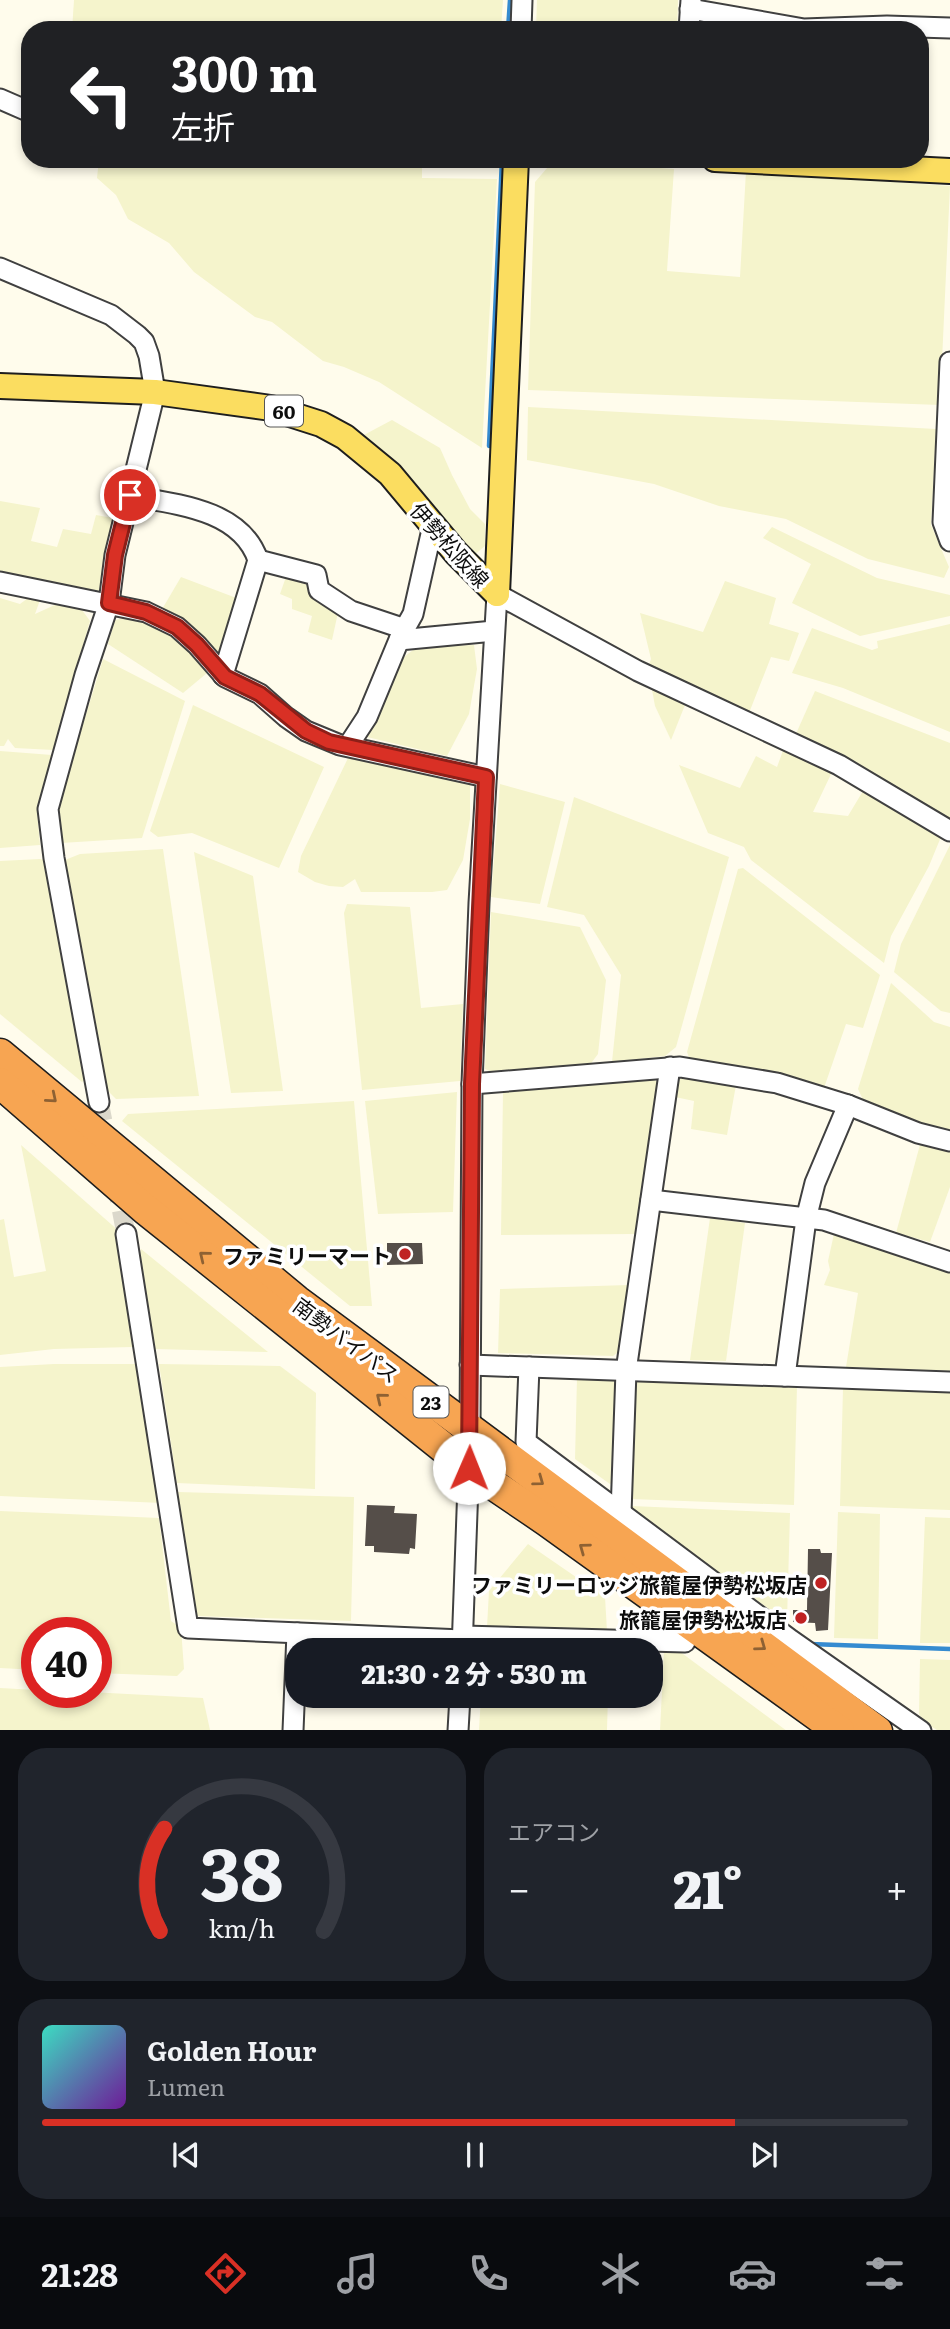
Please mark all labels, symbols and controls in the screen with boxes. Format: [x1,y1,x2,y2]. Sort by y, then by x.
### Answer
text: 300 m [171,34,317,107]
icon: left [56,49,147,140]
text: 左折 [171,101,235,149]
road number: 60 [265,396,303,426]
pin [100,465,160,525]
icon: arrive [111,476,149,514]
street label: 伊勢松阪線 [404,495,498,593]
one-way arrow [44,1090,57,1102]
place label: ファミリーマート [223,1239,391,1270]
marker: ファミリーマート [397,1246,413,1262]
one-way arrow [199,1252,211,1265]
street label: 南勢バイパス [288,1289,406,1389]
road number: 23 [414,1386,448,1418]
one-way arrow [377,1394,389,1407]
position arrow [432,1431,506,1505]
one-way arrow [531,1473,543,1486]
one-way arrow [579,1543,592,1556]
place label: ファミリーロッジ旅籠屋伊勢松坂店 [471,1568,807,1599]
marker: ファミリーロッジ旅籠屋伊勢松坂店 [813,1575,829,1591]
place label: 旅籠屋伊勢松坂店 [619,1603,787,1634]
marker: 旅籠屋伊勢松坂店 [793,1610,809,1626]
speed limit sign: 40 [21,1617,112,1708]
one-way arrow [753,1637,766,1650]
text: 21:30 · 2 分 · 530 m [361,1653,587,1692]
text: エアコン [508,1814,600,1848]
text: 38 [200,1815,284,1923]
text: 21° [673,1848,743,1925]
text: − [508,1858,530,1915]
text: + [886,1858,908,1915]
text: km/h [209,1908,275,1945]
text: Golden Hour [147,2030,316,2069]
text: Lumen [147,2069,225,2103]
icon: previous [167,2136,205,2174]
icon: pause [456,2136,494,2174]
icon: next [745,2136,783,2174]
text: 21:28 [41,2249,118,2297]
icon: directions [201,2249,250,2298]
icon: music [333,2249,382,2298]
icon: phone [464,2249,513,2298]
icon: climate [596,2249,645,2298]
icon: car [728,2249,777,2298]
icon: filters [860,2249,909,2298]

